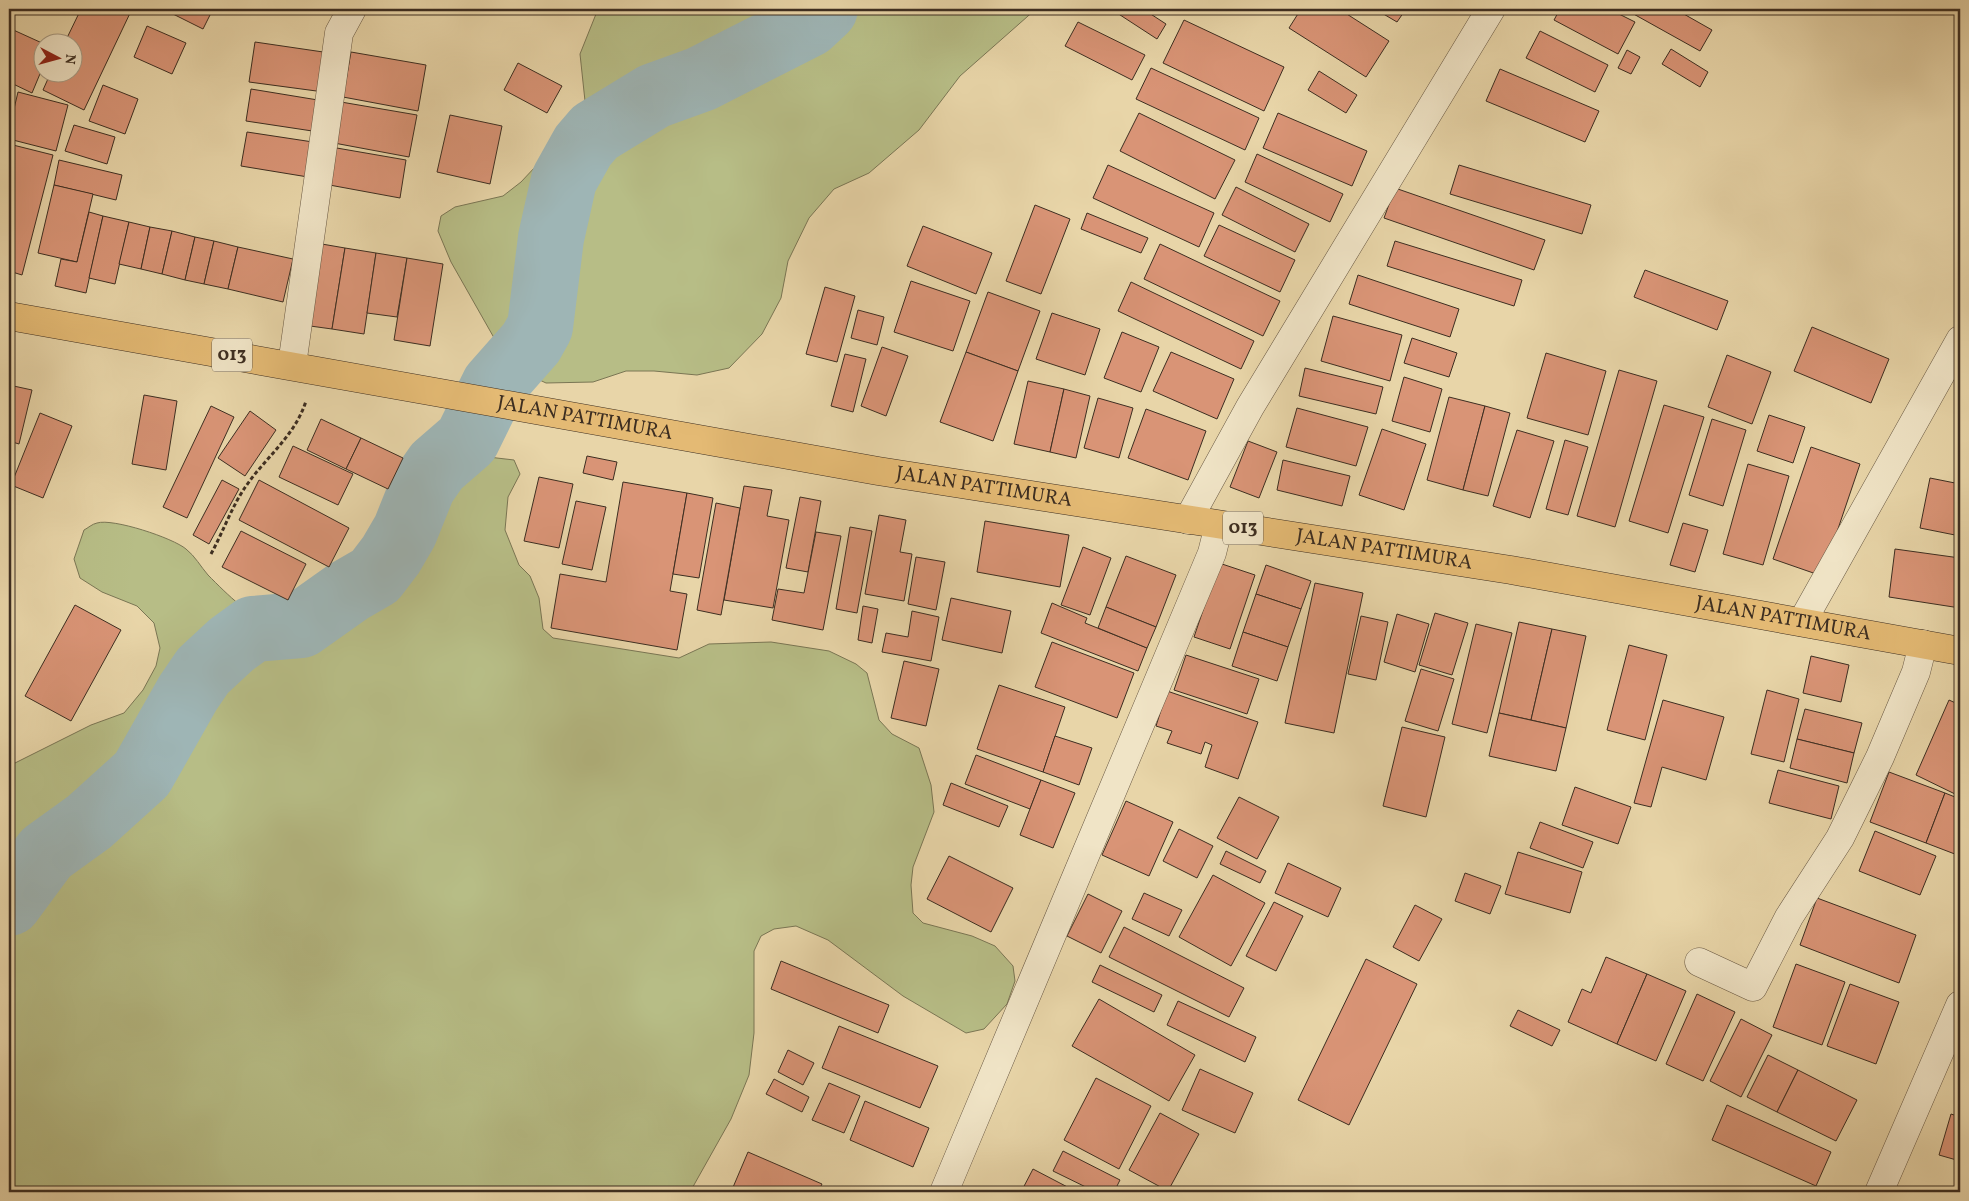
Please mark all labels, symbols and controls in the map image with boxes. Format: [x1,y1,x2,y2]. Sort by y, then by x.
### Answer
north arrow [32,32,82,82]
text: N [59,53,79,65]
road number: 013 [212,338,252,372]
street label: JALAN PATTIMURA [495,389,675,448]
street label: JALAN PATTIMURA [894,460,1074,515]
road number: 013 [1223,512,1263,544]
street label: JALAN PATTIMURA [1294,523,1474,578]
street label: JALAN PATTIMURA [1693,590,1873,649]

